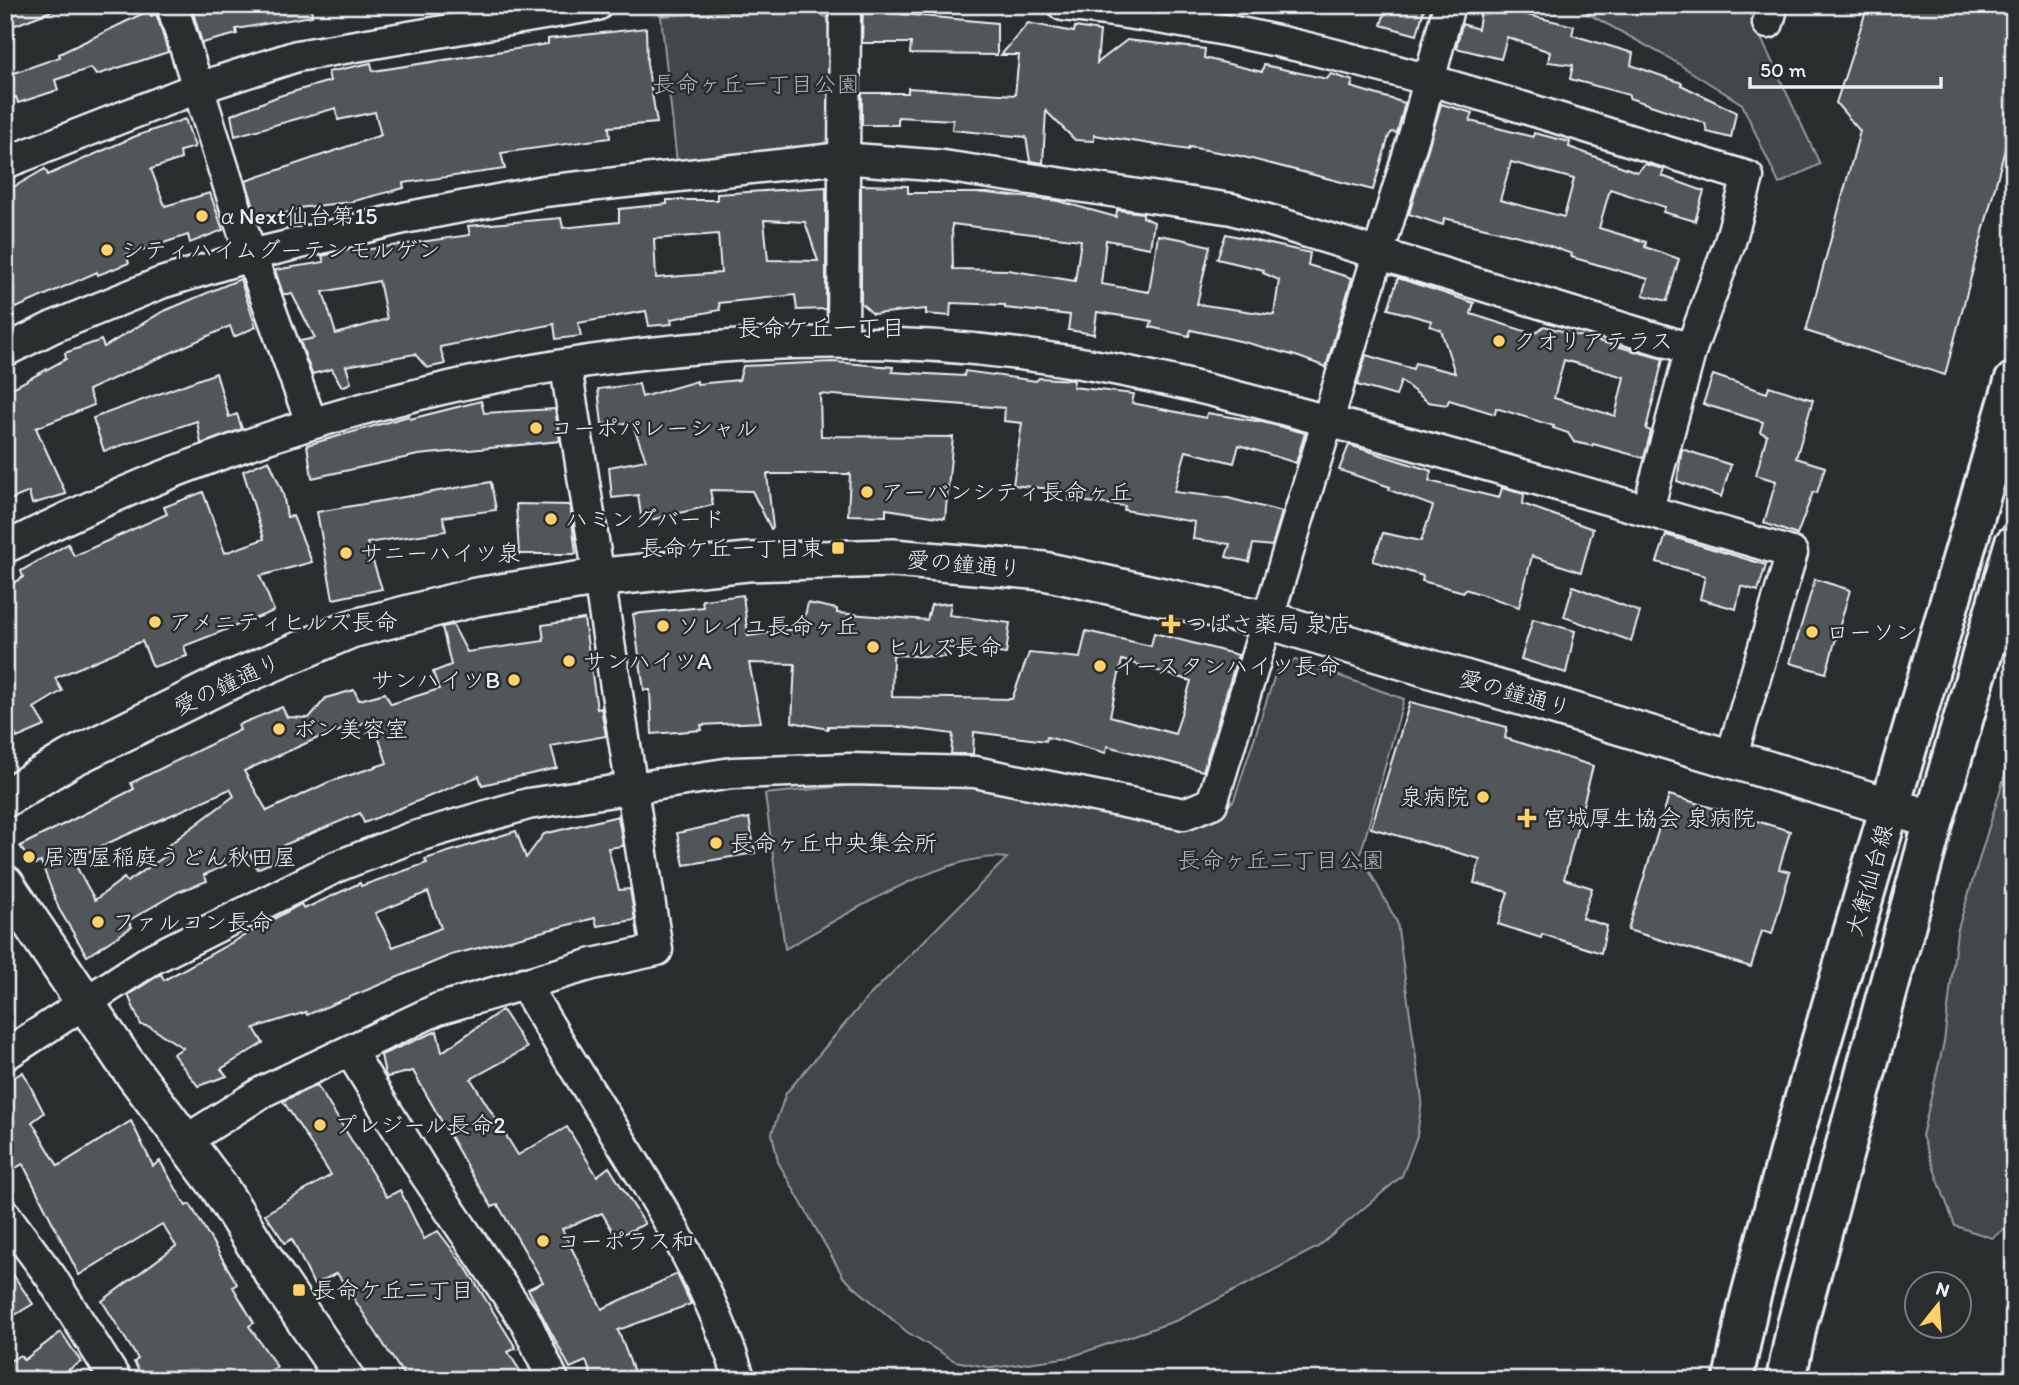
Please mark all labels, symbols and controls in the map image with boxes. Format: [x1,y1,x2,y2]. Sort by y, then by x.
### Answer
scale bar [1750,46,1940,90]
text: 50 m [1760,57,1807,82]
park label: 長命ヶ丘一丁目公園 [653,70,860,98]
place label: αNext仙台第15 [216,202,377,230]
marker: αNext仙台第15 [194,208,210,224]
place label: シティハイムグーテンモルゲン [121,236,441,264]
marker: シティハイムグーテンモルゲン [99,242,115,258]
district label: 長命ケ丘一丁目 [737,313,905,342]
place label: クオリアテラス [1513,327,1673,355]
marker: クオリアテラス [1491,333,1507,349]
place label: コーポパレーシャル [550,414,758,442]
marker: コーポパレーシャル [528,420,544,436]
place label: アーバンシティ長命ヶ丘 [881,478,1133,506]
marker: アーバンシティ長命ヶ丘 [859,484,875,500]
place label: ハミングバード [565,505,725,533]
marker: ハミングバード [543,511,559,527]
place label: 長命ケ丘一丁目東 [640,534,824,562]
place label: サニーハイツ泉 [360,539,521,567]
marker: 長命ケ丘一丁目東 [830,540,846,556]
marker: サニーハイツ泉 [338,545,354,561]
street label: 愛の鐘通り [905,545,1023,583]
place label: アメニティヒルズ長命 [169,608,398,636]
place label: つばさ薬局 泉店 [1185,610,1351,638]
place label: ソレイユ長命ヶ丘 [677,612,859,640]
marker: アメニティヒルズ長命 [147,614,163,630]
marker: つばさ薬局 泉店 [1163,616,1179,632]
marker: ソレイユ長命ヶ丘 [655,618,671,634]
place label: ローソン [1826,618,1918,646]
marker: ローソン [1804,624,1820,640]
place label: ヒルズ長命 [887,633,1002,661]
marker: ヒルズ長命 [865,639,881,655]
street label: 愛の鐘通り [169,647,285,721]
place label: サンハイツA [583,647,712,675]
place label: イースタンハイツ長命 [1114,652,1340,680]
marker: サンハイツA [561,653,577,669]
marker: イースタンハイツ長命 [1092,658,1108,674]
street label: 愛の鐘通り [1456,664,1574,722]
place label: サンハイツB [371,666,500,694]
marker: サンハイツB [506,672,522,688]
place label: ボン美容室 [293,715,408,743]
marker: ボン美容室 [271,721,287,737]
place label: 泉病院 [1400,783,1469,811]
marker: 泉病院 [1475,789,1491,805]
place label: 宮城厚生協会 泉病院 [1543,804,1755,832]
marker: 宮城厚生協会 泉病院 [1517,808,1537,828]
street label: 大衡仙台線 [1840,821,1898,939]
place label: 長命ヶ丘中央集会所 [730,829,937,857]
marker: 長命ヶ丘中央集会所 [708,835,724,851]
place label: 居酒屋稲庭うどん秋田屋 [43,843,296,871]
park label: 長命ヶ丘二丁目公園 [1178,846,1385,874]
marker: 居酒屋稲庭うどん秋田屋 [21,849,37,865]
place label: ファルコン長命 [112,908,273,936]
marker: ファルコン長命 [90,914,106,930]
place label: プレジール長命2 [334,1111,506,1139]
marker: プレジール長命2 [312,1117,328,1133]
place label: コーポラス和 [557,1227,694,1255]
marker: コーポラス和 [535,1233,551,1249]
north arrow [1904,1270,1974,1340]
place label: 長命ケ丘二丁目 [313,1276,474,1304]
text: N [1933,1276,1952,1302]
marker: 長命ケ丘二丁目 [291,1282,307,1298]

